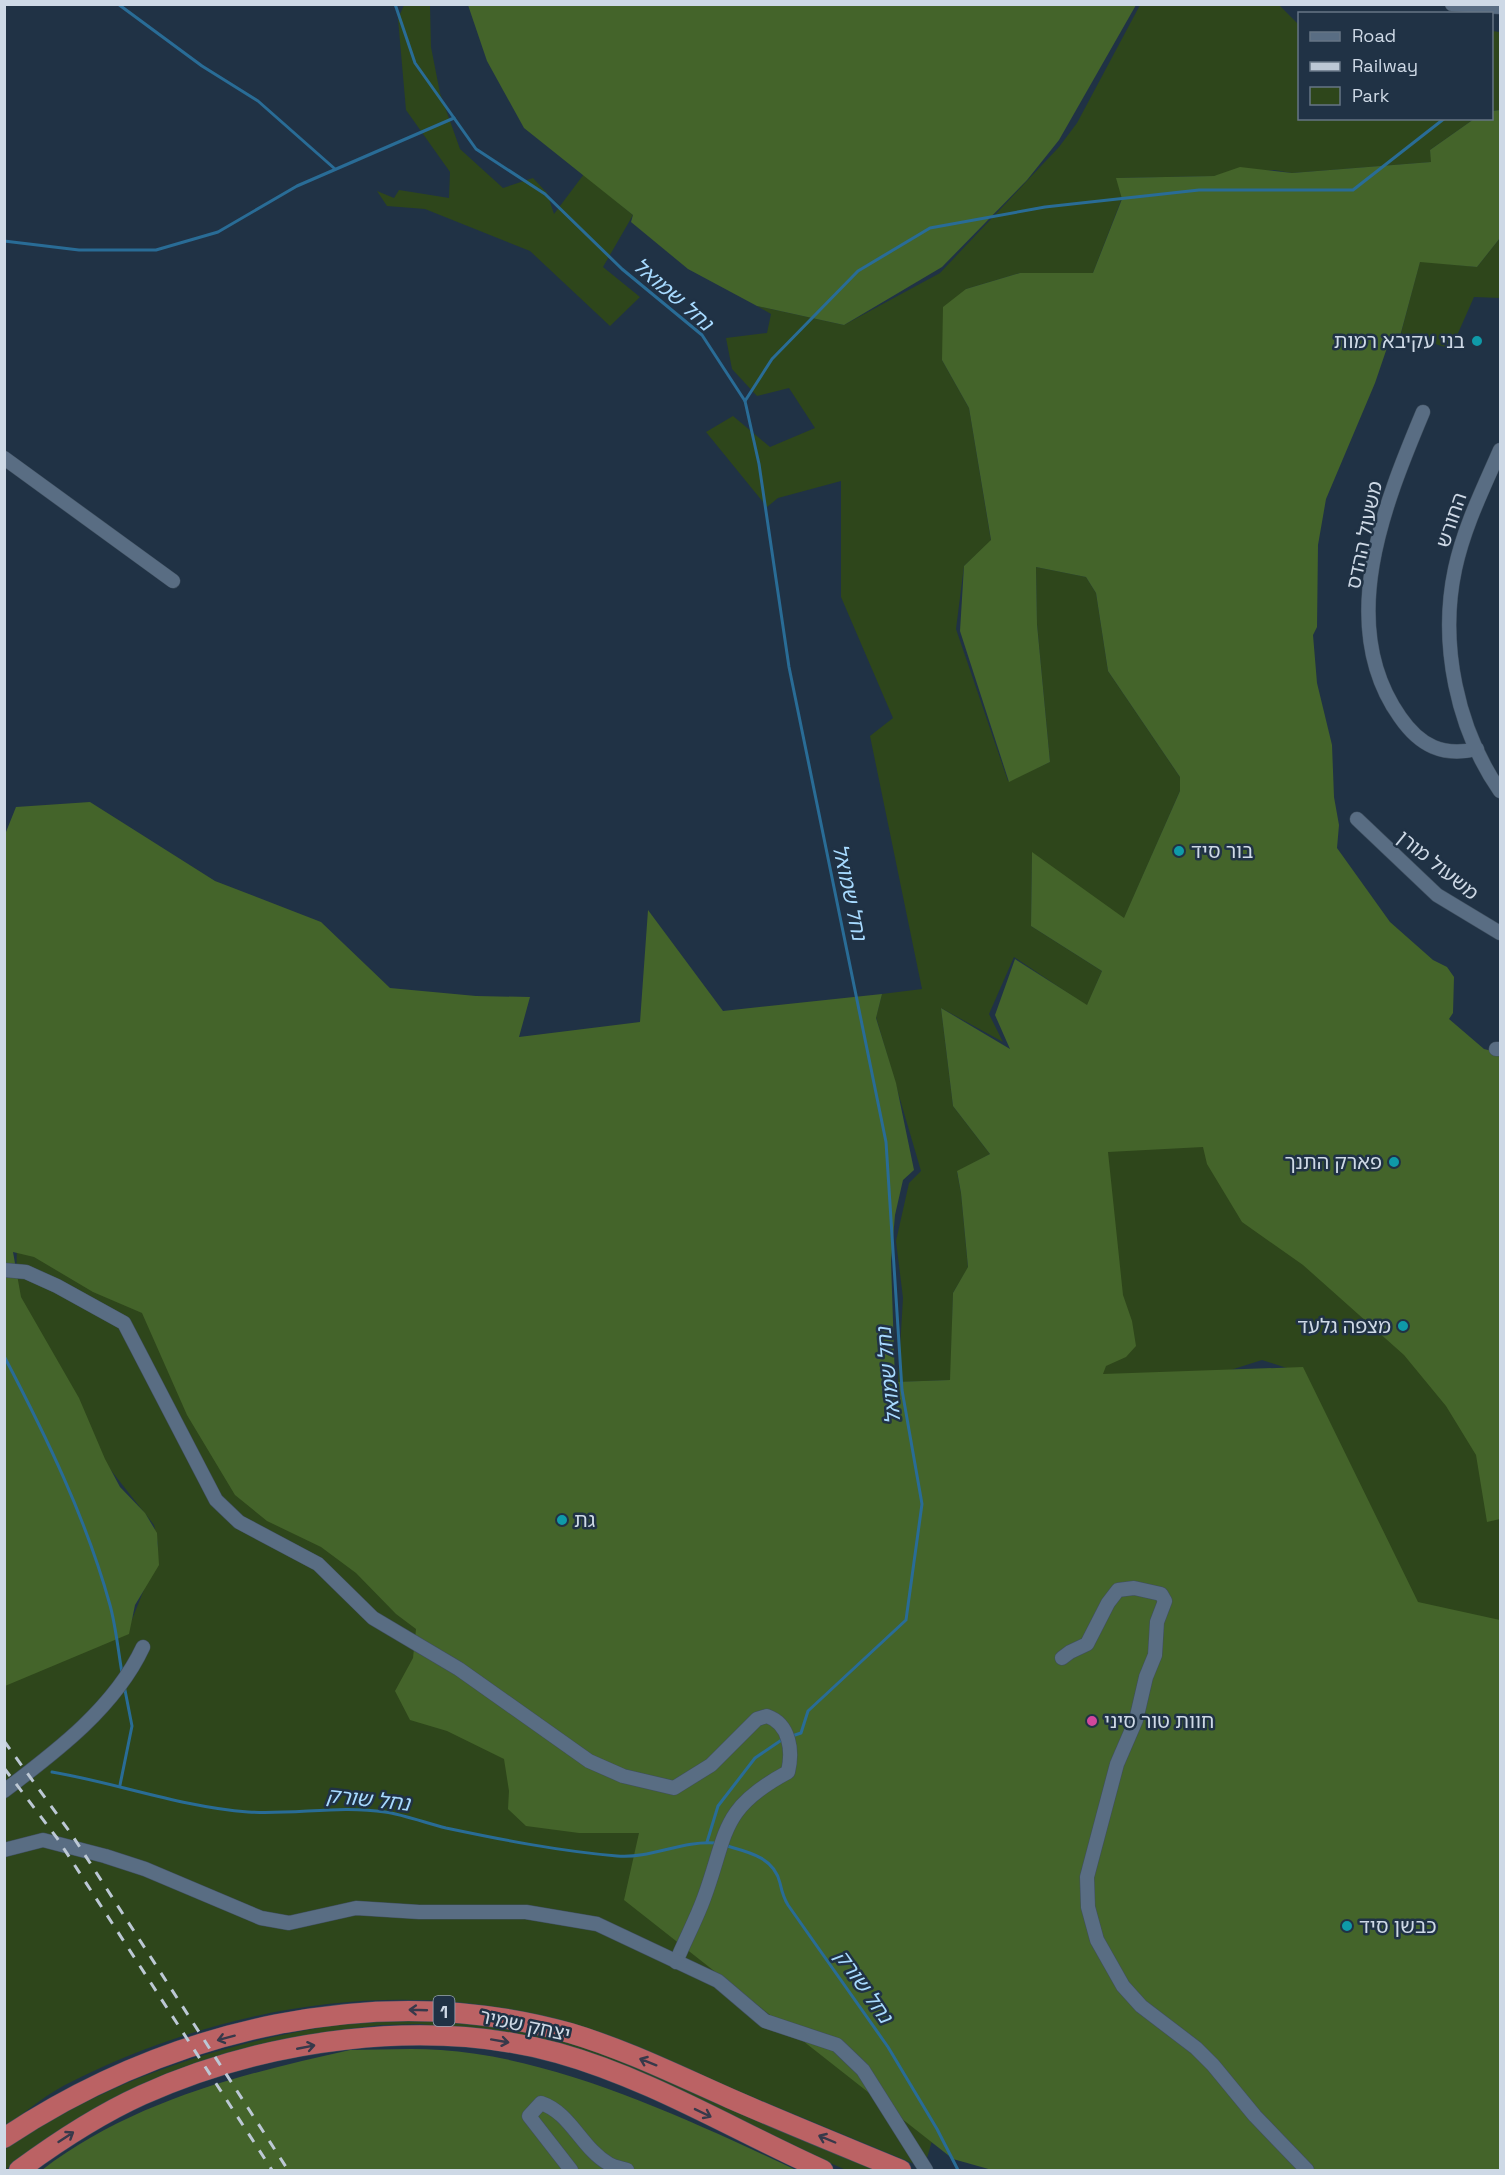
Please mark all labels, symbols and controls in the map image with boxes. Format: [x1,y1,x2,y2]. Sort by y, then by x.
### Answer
legend [1298,12,1493,120]
text: Road [1352,24,1396,47]
text: Railway [1352,54,1418,77]
text: Park [1352,84,1390,107]
water label: נחל שמואל [627,252,720,338]
place label: בני עקיבא רמות [1334,328,1465,354]
marker: בני עקיבא רמות [1470,334,1484,348]
street label: משעול ההדס [1340,479,1388,591]
street label: החורש [1429,489,1473,551]
street label: משעול מורן [1392,824,1484,906]
place label: בור סיד [1191,838,1253,864]
water label: נחל שמואל [827,841,874,945]
marker: בור סיד [1172,844,1186,858]
place label: פארק התנך [1284,1149,1382,1175]
marker: פארק התנך [1387,1155,1401,1169]
place label: מצפה גלעד [1297,1313,1391,1339]
marker: מצפה גלעד [1396,1319,1410,1333]
water label: נחל שמואל [869,1324,907,1426]
place label: גת [574,1507,596,1533]
marker: גת [555,1513,569,1527]
place label: חוות טור סיני [1104,1708,1214,1734]
marker: חוות טור סיני [1085,1714,1099,1728]
water label: נחל שורק [325,1781,413,1817]
place label: כבשן סיד [1359,1913,1437,1939]
marker: כבשן סיד [1340,1919,1354,1933]
water label: נחל שורק [829,1944,900,2030]
road number: 1 [434,1996,454,2026]
street label: יצחק שמיר [477,2003,573,2047]
one-way arrow [408,2005,428,2016]
one-way arrow [216,2032,235,2044]
one-way arrow [489,2036,509,2047]
one-way arrow [296,2041,315,2052]
one-way arrow [639,2056,657,2067]
one-way arrow [693,2107,711,2119]
one-way arrow [58,2131,74,2143]
one-way arrow [818,2133,836,2144]

